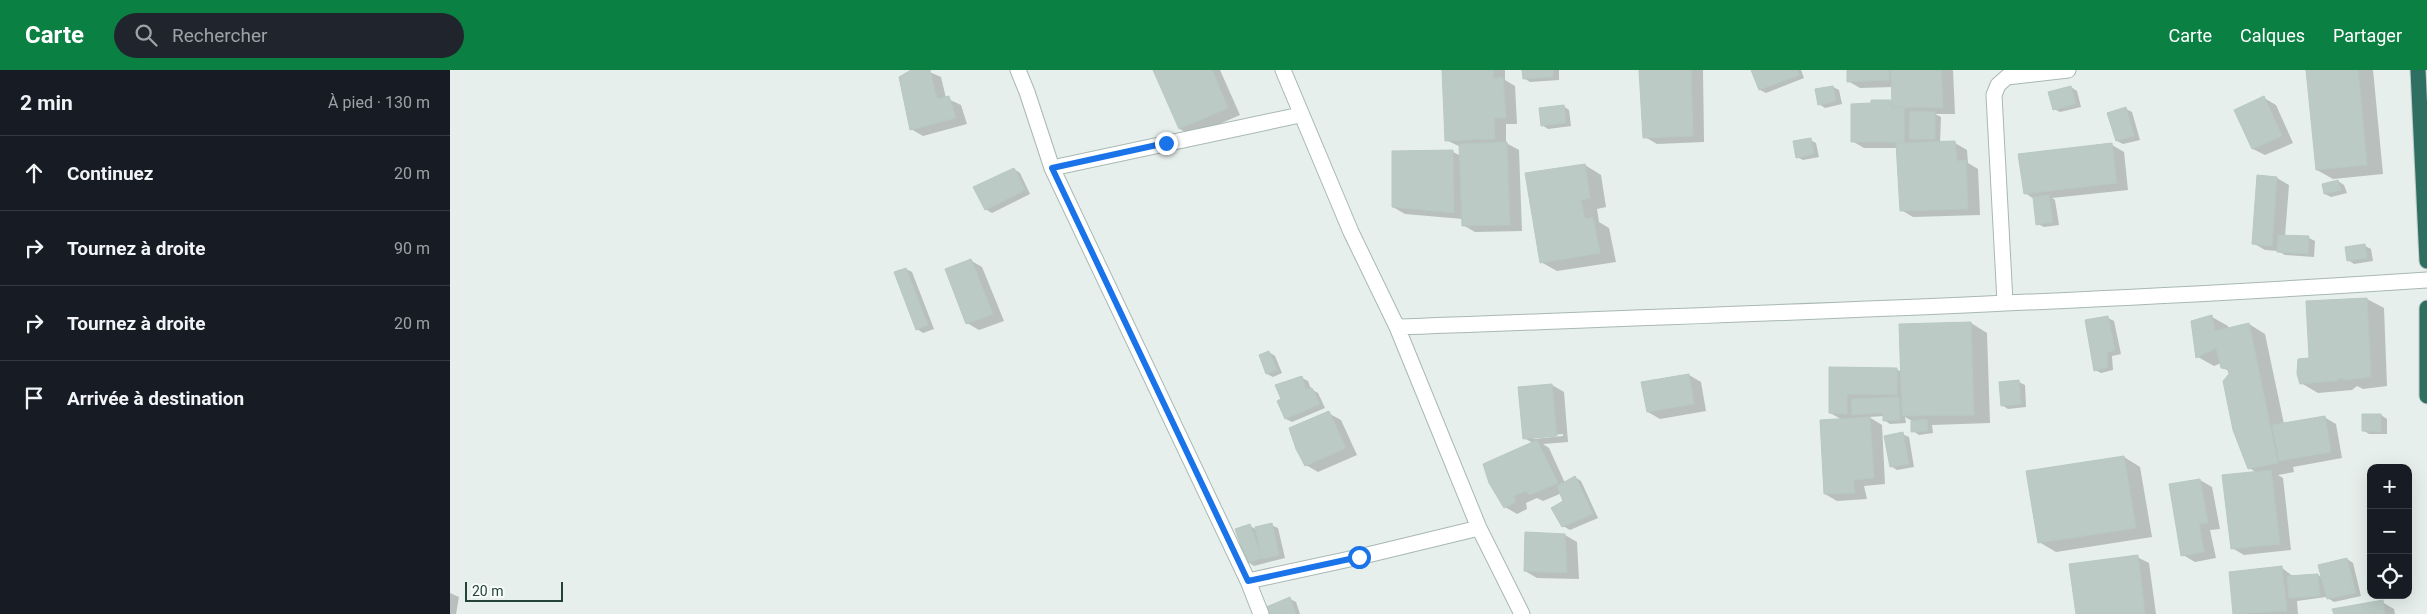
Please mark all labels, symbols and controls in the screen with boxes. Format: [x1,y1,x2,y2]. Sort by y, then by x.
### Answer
search box [114,13,464,58]
text: Carte [25,21,84,49]
icon: search [132,21,160,49]
text: Rechercher [172,24,267,47]
text: Carte [2169,25,2212,46]
text: Calques [2240,25,2305,46]
text: Partager [2333,25,2402,46]
text: 2 min [20,91,73,115]
text: À pied · 130 m [328,93,430,112]
route end [1155,132,1178,155]
icon: ahead [20,159,48,187]
text: Continuez [67,162,153,185]
text: 20 m [394,164,430,183]
icon: right [20,234,48,262]
text: Tournez à droite [67,237,206,260]
text: 90 m [394,239,430,258]
icon: right [20,309,48,337]
text: Tournez à droite [67,312,206,335]
text: 20 m [394,314,430,333]
icon: arrive [20,384,48,412]
text: Arrivée à destination [67,387,244,410]
map controls [2367,464,2412,599]
button: + [2367,464,2412,509]
button: − [2367,509,2412,554]
route start [1348,546,1371,569]
button: locate [2367,554,2412,599]
scale bar [465,579,562,602]
text: 20 m [472,583,504,599]

